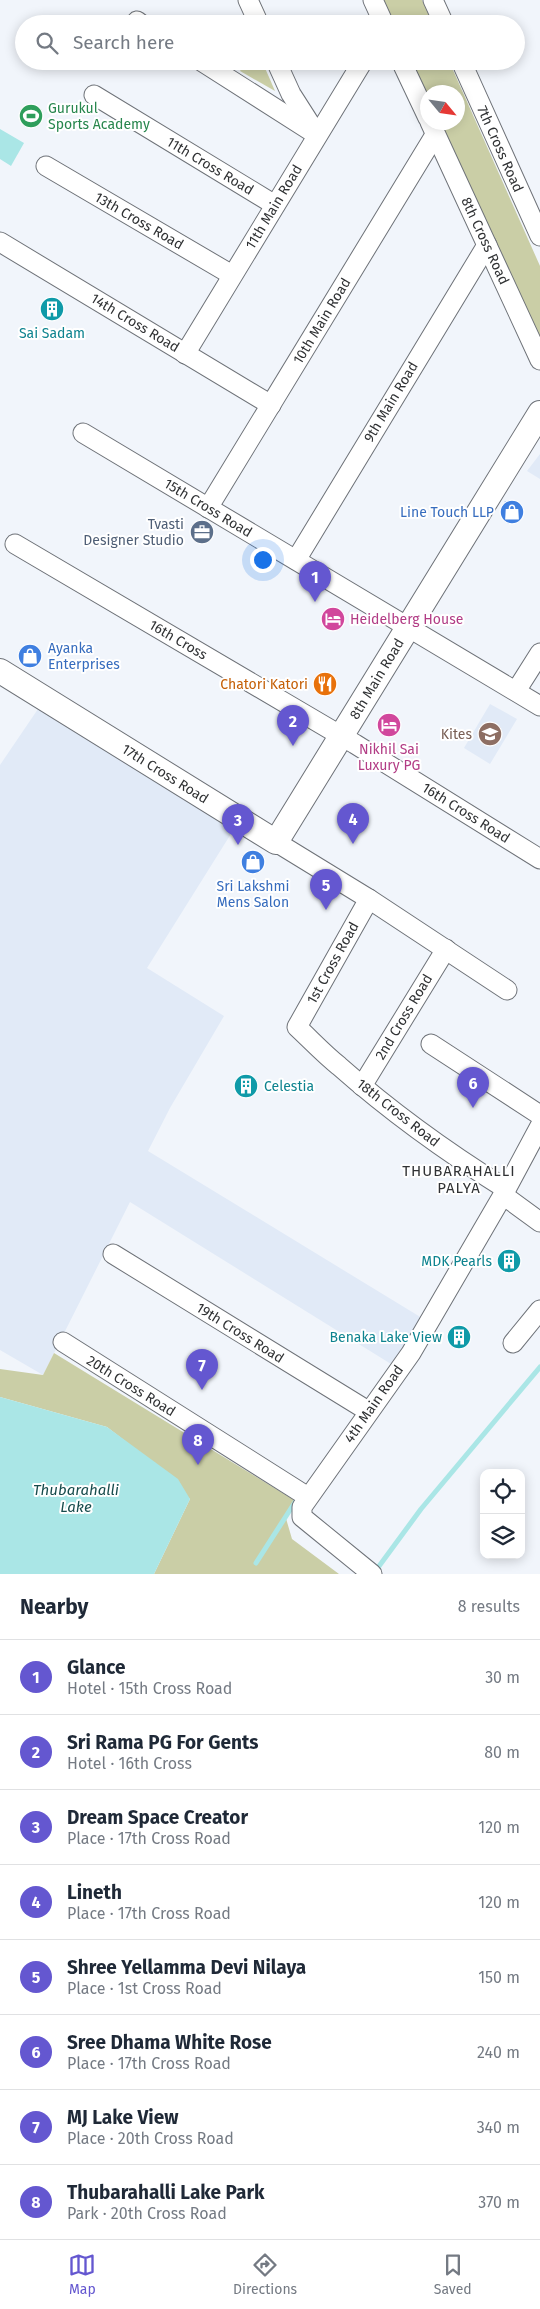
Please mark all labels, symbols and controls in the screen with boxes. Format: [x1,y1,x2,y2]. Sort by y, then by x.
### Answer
search box [15,15,525,70]
icon: search [33,29,61,57]
text: Search here [73,31,174,54]
north arrow [420,85,465,130]
place label: Gurukul Sports Academy [48,100,150,133]
sports icon: Gurukul Sports Academy [18,103,44,129]
street label: 7th Cross Road [473,103,527,195]
street label: 11th Cross Road [163,133,257,199]
street label: 11th Main Road [242,162,306,252]
street label: 13th Cross Road [92,189,186,253]
street label: 8th Cross Road [457,195,513,287]
street label: 10th Main Road [290,275,354,367]
street label: 14th Cross Road [88,290,182,356]
building icon: Sai Sadam [39,296,65,322]
place label: Sai Sadam [19,325,85,342]
street label: 9th Main Road [360,359,422,445]
street label: 15th Cross Road [161,475,255,541]
shop icon: Line Touch LLP [499,499,525,525]
place label: Line Touch LLP [400,504,494,521]
place label: Tvasti Designer Studio [83,516,184,549]
office icon: Tvasti Designer Studio [189,519,215,545]
your location [250,547,276,573]
pin: 1 [299,561,331,602]
hotel icon: Heidelberg House [320,606,346,632]
place label: Heidelberg House [350,611,463,628]
street label: 16th Cross [146,617,210,664]
street label: 8th Main Road [346,635,408,723]
place label: Ayanka Enterprises [48,640,120,673]
shop icon: Ayanka Enterprises [17,643,43,669]
restaurant icon: Chatori Katori [312,671,338,697]
place label: Chatori Katori [220,676,308,693]
pin: 2 [277,705,309,746]
hotel icon: Nikhil Sai Luxury PG [376,712,402,738]
school or university icon: Kites [477,721,503,747]
place label: Kites [441,726,472,743]
street label: 17th Cross Road [119,741,211,807]
place label: Nikhil Sai Luxury PG [358,741,420,774]
street label: 16th Cross Road [419,779,513,847]
pin: 4 [337,803,369,844]
pin: 3 [222,804,254,845]
shop icon: Sri Lakshmi Mens Salon [240,849,266,875]
pin: 5 [310,869,342,910]
place label: Sri Lakshmi Mens Salon [217,878,289,911]
street label: 1st Cross Road [303,919,363,1007]
street label: 2nd Cross Road [372,971,436,1063]
pin: 6 [457,1067,489,1108]
building icon: Celestia [233,1073,259,1099]
street label: 18th Cross Road [353,1075,443,1151]
place label: Celestia [264,1078,314,1095]
district label: THUBARAHALLI PALYA [402,1162,516,1197]
building icon: MDK Pearls [496,1248,522,1274]
place label: MDK Pearls [421,1253,492,1270]
street label: 19th Cross Road [193,1299,287,1367]
building icon: Benaka Lake View [446,1324,472,1350]
place label: Benaka Lake View [330,1329,442,1346]
pin: 7 [186,1349,218,1390]
street label: 20th Cross Road [83,1352,179,1420]
street label: 4th Main Road [341,1362,407,1446]
pin: 8 [182,1424,214,1465]
map controls [480,1469,525,1559]
button: locate [480,1469,525,1514]
water label: Thubarahalli Lake [33,1481,119,1516]
button: layers [480,1514,525,1559]
text: Nearby [20,1594,88,1620]
text: 8 results [458,1597,520,1616]
text: Glance [67,1656,125,1679]
text: 1 [32,1668,40,1687]
text: 30 m [485,1668,520,1687]
text: Hotel · 15th Cross Road [67,1679,232,1698]
text: Sri Rama PG For Gents [67,1731,258,1754]
text: 2 [32,1743,40,1762]
text: 80 m [484,1743,520,1762]
text: Hotel · 16th Cross [67,1754,192,1773]
text: Dream Space Creator [67,1806,248,1829]
text: 3 [32,1818,40,1837]
text: 120 m [478,1818,520,1837]
text: Place · 17th Cross Road [67,1829,231,1848]
text: Lineth [67,1881,122,1904]
text: 4 [31,1893,41,1912]
text: 120 m [478,1893,520,1912]
text: Place · 17th Cross Road [67,1904,231,1923]
text: Shree Yellamma Devi Nilaya [67,1956,306,1979]
text: 5 [32,1968,40,1987]
text: 150 m [478,1968,520,1987]
text: Place · 1st Cross Road [67,1979,222,1998]
text: Sree Dhama White Rose [67,2031,272,2054]
text: 6 [31,2043,41,2062]
text: 240 m [477,2043,520,2062]
text: Place · 17th Cross Road [67,2054,231,2073]
text: MJ Lake View [67,2106,178,2129]
text: 7 [32,2118,40,2137]
text: 340 m [477,2118,520,2137]
text: Place · 20th Cross Road [67,2129,234,2148]
text: Thubarahalli Lake Park [67,2181,265,2204]
text: 8 [31,2193,41,2212]
text: 370 m [478,2193,520,2212]
text: Park · 20th Cross Road [67,2204,227,2223]
tab: Map [68,2251,96,2298]
tab: Directions [233,2251,297,2298]
tab: Saved [434,2251,472,2298]

